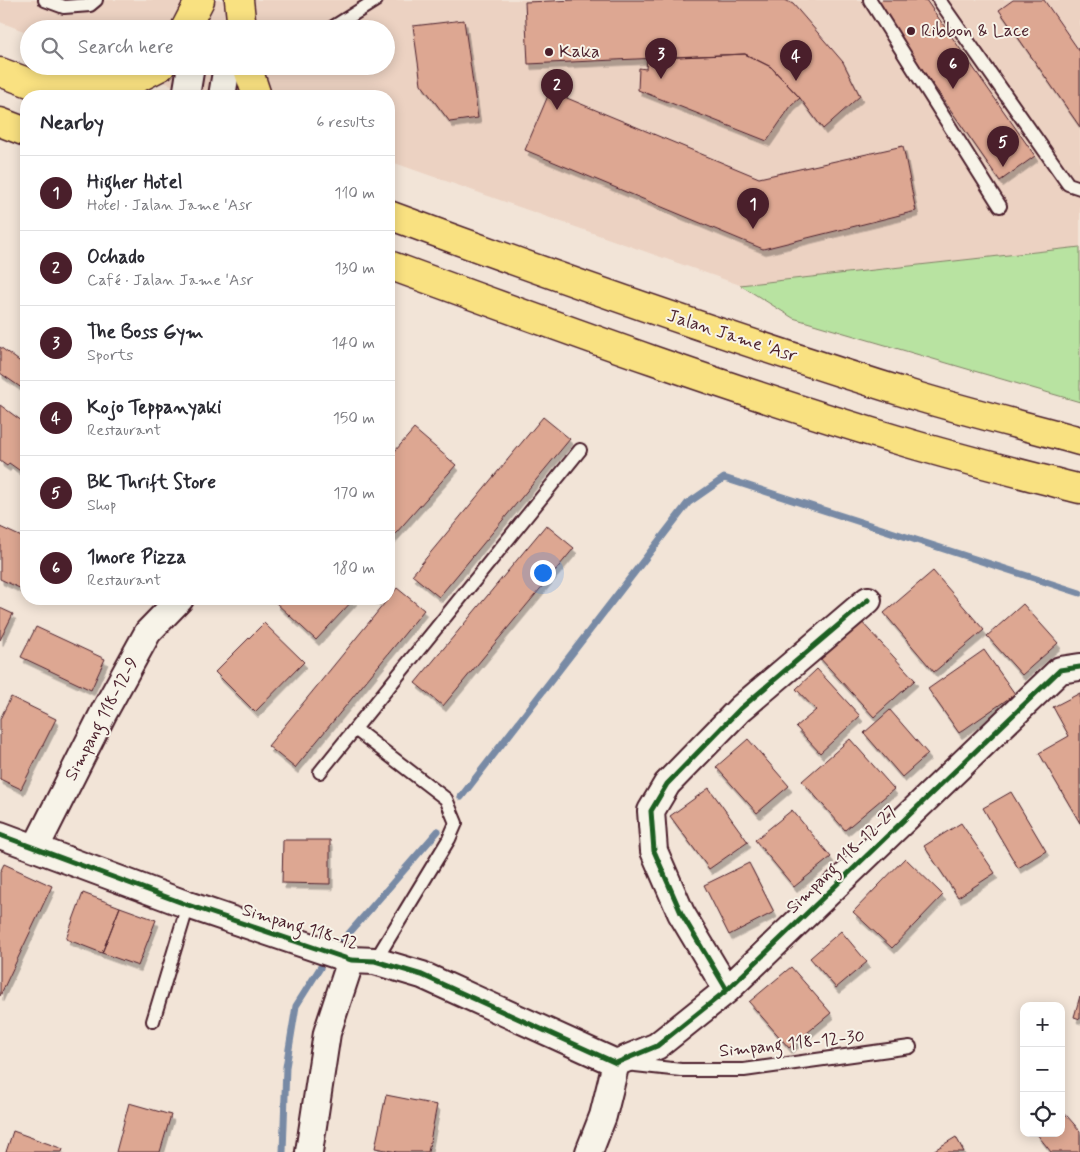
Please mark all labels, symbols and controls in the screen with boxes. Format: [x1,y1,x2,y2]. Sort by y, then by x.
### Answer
place label: Ribbon & Lace [921,19,1029,43]
search box [20,20,395,75]
marker: Ribbon & Lace [905,25,917,37]
icon: search [38,34,66,62]
text: Search here [78,35,174,60]
pin: 3 [645,38,677,79]
place label: Kaka [559,40,600,64]
pin: 4 [780,40,812,81]
marker: Kaka [543,46,555,58]
pin: 6 [937,48,969,89]
pin: 2 [541,69,573,110]
text: Nearby [40,109,104,137]
text: 6 results [316,112,375,133]
pin: 5 [987,126,1019,167]
text: Higher Hotel [87,170,182,195]
text: 1 [52,183,60,204]
text: 110 m [334,183,375,204]
pin: 1 [737,188,769,229]
text: Hotel · Jalan Jame 'Asr [87,195,252,216]
text: Ochado [87,245,145,270]
text: 2 [52,258,60,279]
text: 130 m [334,258,375,279]
text: Café · Jalan Jame 'Asr [87,270,253,291]
street label: Jalan Jame 'Asr [664,304,800,368]
text: The Boss Gym [87,320,203,345]
text: 3 [52,333,60,354]
text: 140 m [331,333,375,354]
text: Sports [87,345,133,366]
text: Kojo Teppanyaki [87,395,221,420]
text: 4 [51,408,61,429]
text: 150 m [333,408,375,429]
text: Restaurant [87,420,161,441]
text: BK Thrift Store [87,470,216,495]
text: 5 [51,483,61,504]
text: 170 m [333,483,375,504]
text: Shop [87,495,116,516]
text: 1more Pizza [87,545,186,570]
text: 6 [52,558,60,579]
text: 180 m [332,558,375,579]
your location [530,560,556,586]
text: Restaurant [87,570,161,591]
street label: Simpang 118-12-9 [59,653,147,786]
street label: Simpang 118-12-27 [781,801,904,921]
street label: Simpang 118-12 [239,898,361,958]
map controls [1020,1002,1065,1137]
button: + [1020,1002,1065,1047]
street label: Simpang 118-12-30 [718,1024,866,1066]
button: − [1020,1047,1065,1092]
button: locate [1020,1092,1065,1137]

